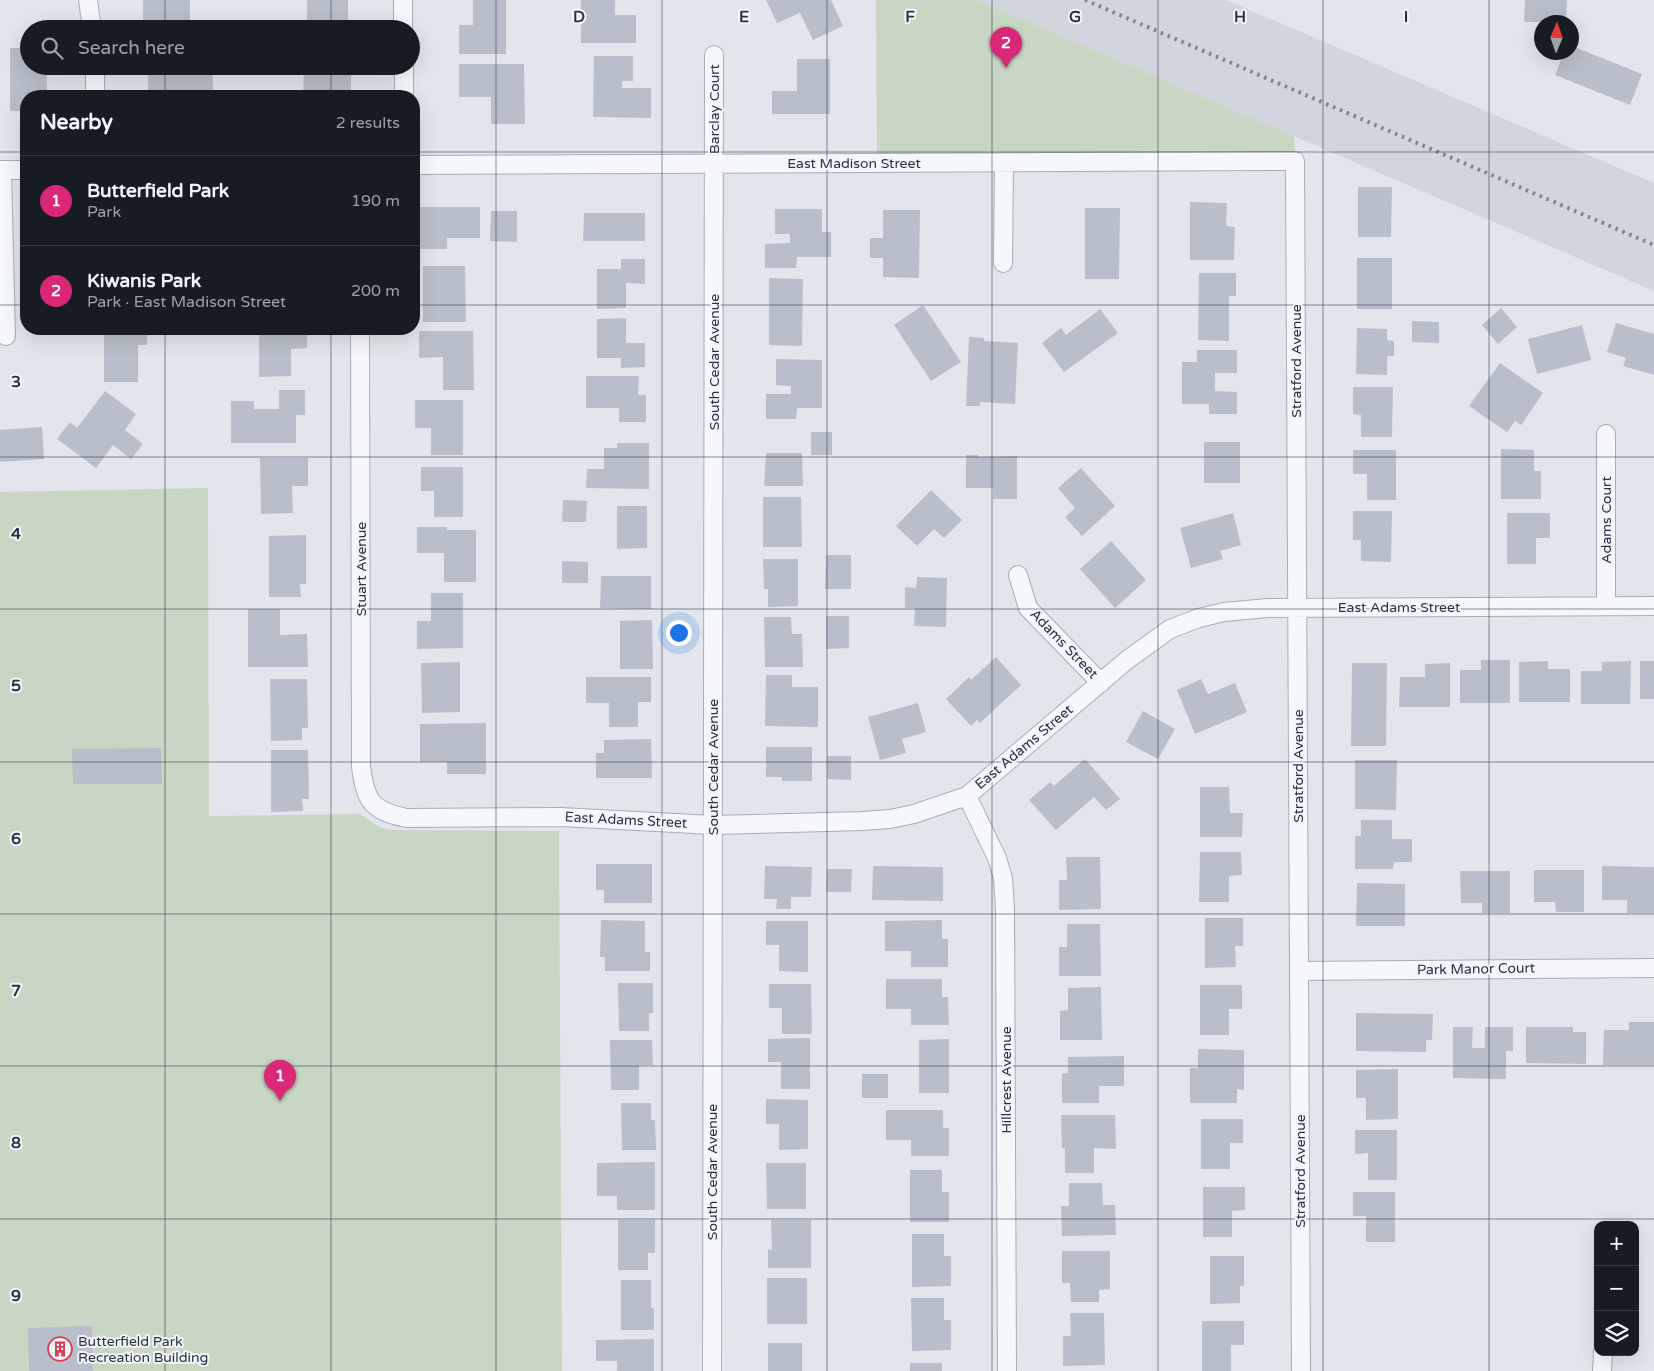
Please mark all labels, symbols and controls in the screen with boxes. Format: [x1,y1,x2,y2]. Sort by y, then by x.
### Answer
text: D [573,7,585,27]
text: E [739,7,749,27]
text: F [905,7,915,27]
text: G [1069,7,1081,27]
text: H [1234,7,1246,27]
text: I [1404,7,1408,27]
north arrow [1534,15,1579,60]
search box [20,20,420,75]
pin: 2 [990,27,1022,68]
icon: search [38,34,66,62]
text: Search here [78,37,185,59]
street label: Barclay Court [706,63,723,154]
text: Nearby [40,110,113,135]
text: 2 results [336,113,400,133]
street label: East Madison Street [787,155,921,172]
text: Butterfield Park [87,180,229,202]
text: 1 [51,191,61,211]
text: 190 m [351,191,400,211]
text: Park [87,202,121,222]
text: Kiwanis Park [87,270,201,292]
text: 2 [51,281,61,301]
text: 200 m [351,281,400,301]
text: Park · East Madison Street [87,292,286,312]
street label: South Cedar Avenue [706,294,723,430]
street label: Stratford Avenue [1288,304,1305,418]
text: 3 [11,372,21,392]
street label: Adams Court [1598,476,1615,564]
street label: Stuart Avenue [353,522,370,616]
text: 4 [11,524,21,544]
street label: East Adams Street [1338,599,1461,616]
street label: Adams Street [1027,606,1102,683]
your location [666,620,692,646]
text: 5 [11,676,21,696]
street label: South Cedar Avenue [705,699,722,835]
street label: East Adams Street [972,701,1077,793]
street label: Stratford Avenue [1290,709,1307,823]
street label: East Adams Street [564,808,688,832]
text: 6 [11,829,21,849]
street label: Park Manor Court [1417,959,1536,979]
text: 7 [11,981,21,1001]
street label: Hillcrest Avenue [998,1026,1015,1134]
pin: 1 [264,1060,296,1101]
street label: South Cedar Avenue [704,1104,721,1240]
street label: Stratford Avenue [1292,1114,1309,1228]
text: 8 [11,1133,21,1153]
map controls [1594,1221,1639,1356]
button: + [1594,1221,1639,1266]
button: − [1594,1266,1639,1311]
text: 9 [11,1286,21,1306]
button: layers [1594,1311,1639,1356]
place label: Butterfield Park Recreation Building [78,1333,208,1366]
building icon: Butterfield Park Recreation Building [47,1336,73,1362]

